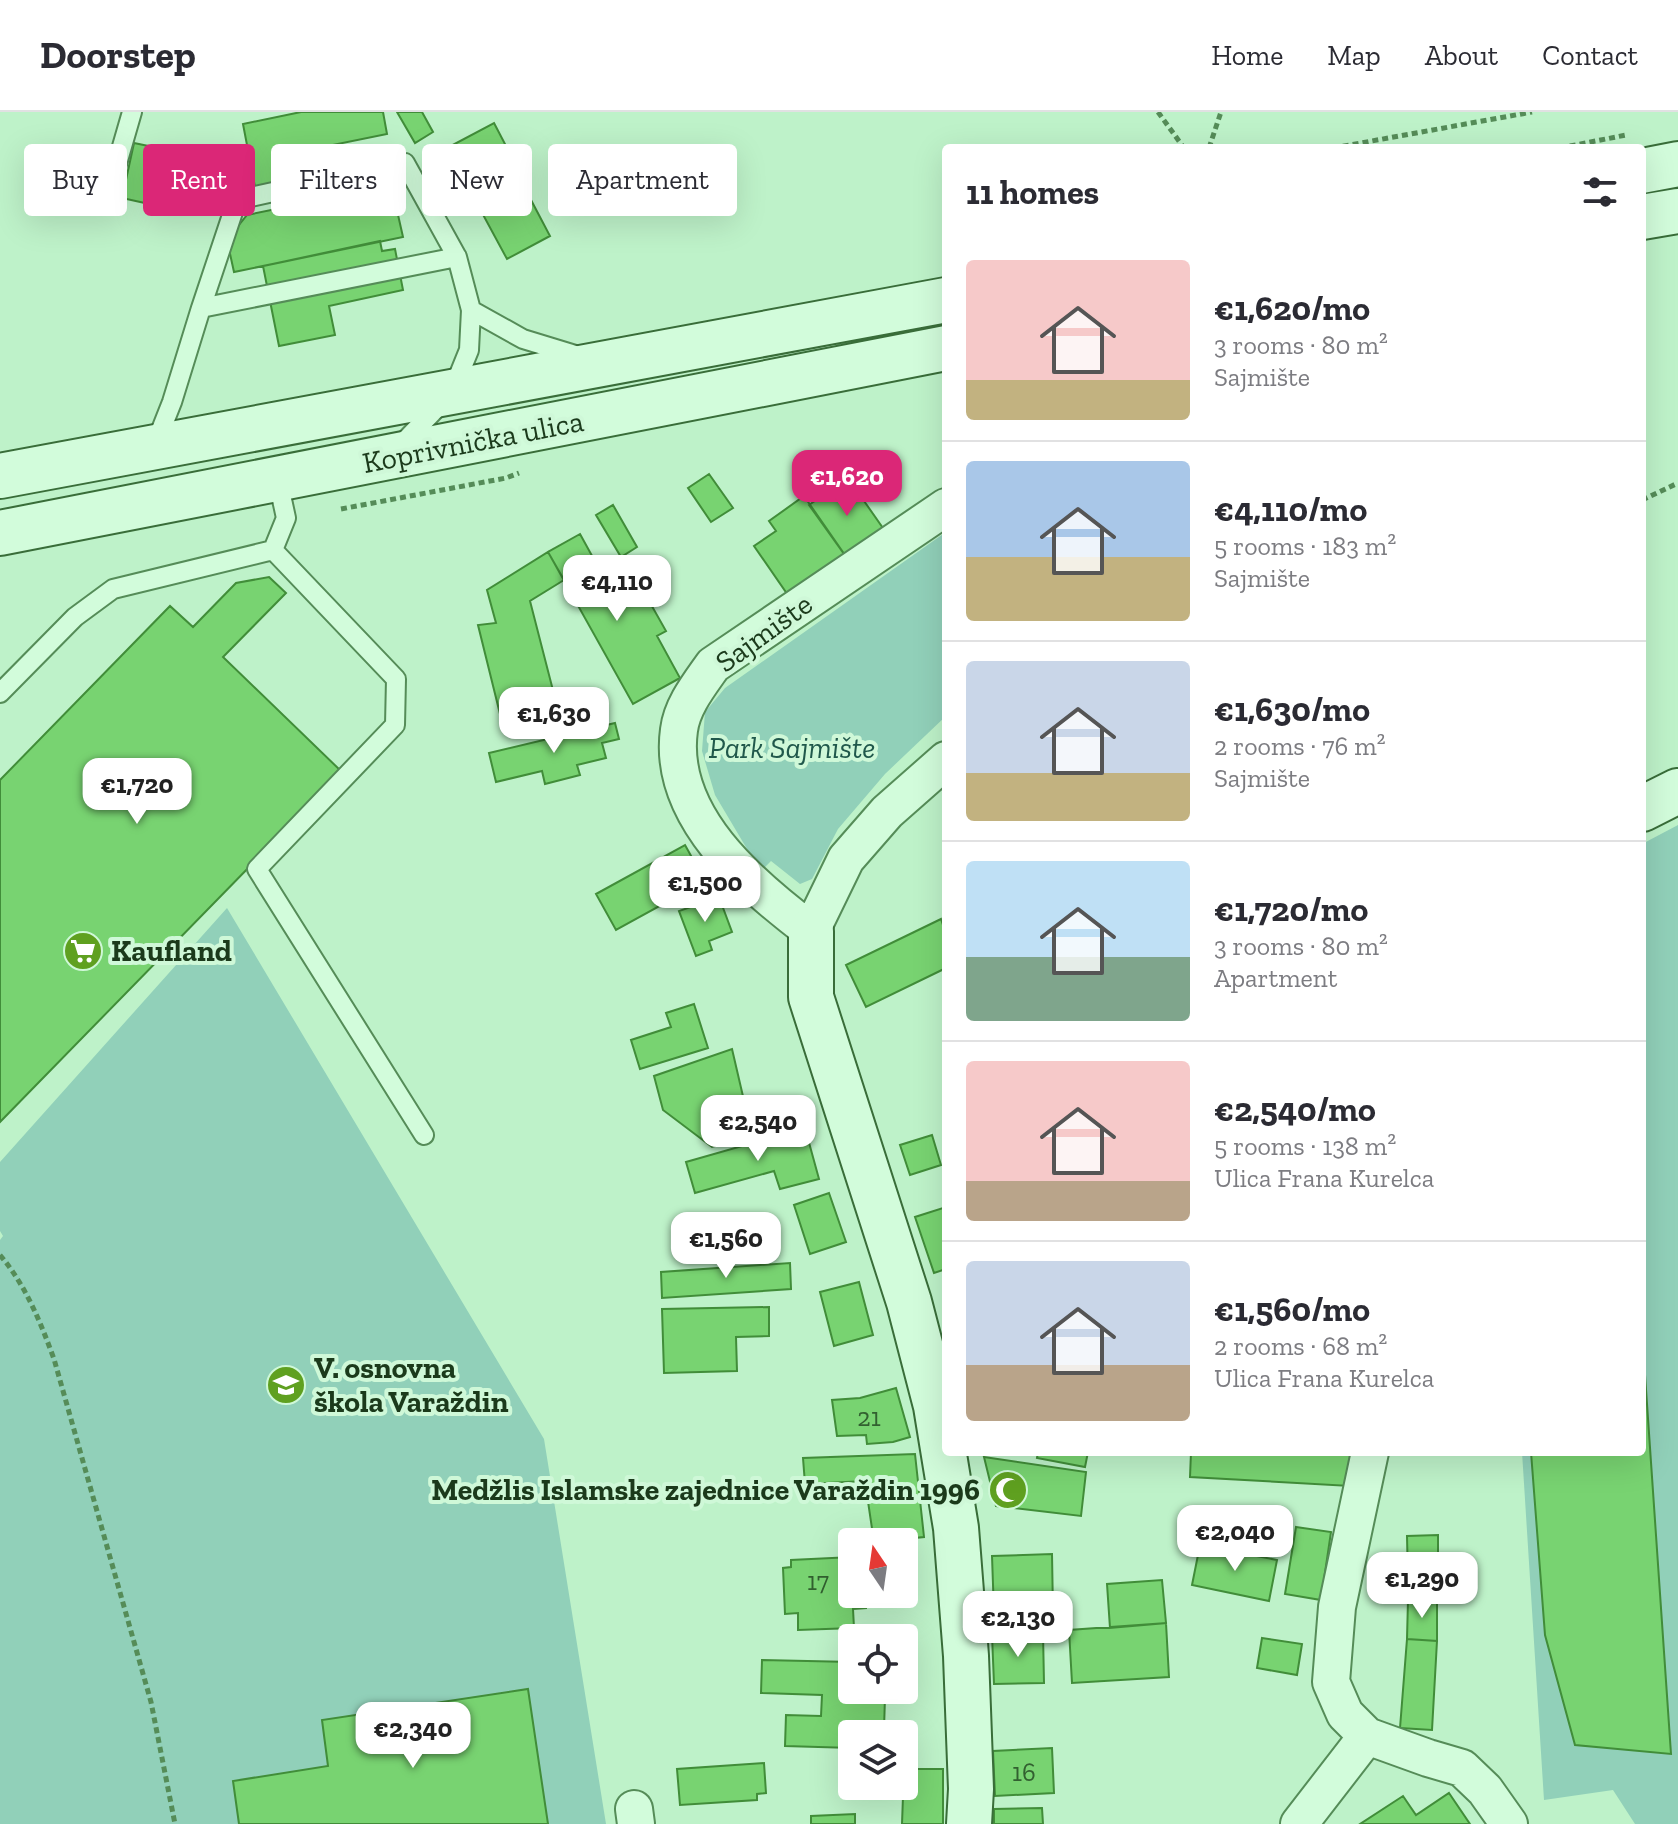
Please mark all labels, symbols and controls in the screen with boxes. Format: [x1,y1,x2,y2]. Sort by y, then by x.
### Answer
text: Doorstep [40,32,196,78]
text: Home [1211,39,1283,72]
text: Map [1327,39,1381,72]
text: About [1425,39,1498,72]
text: Contact [1542,39,1638,72]
chip: Buy [24,144,127,216]
chip: Rent [143,144,255,216]
chip: Filters [271,144,406,216]
chip: New [422,144,532,216]
chip: Apartment [548,144,737,216]
icon: filters [1578,170,1622,214]
text: 11 homes [966,172,1099,213]
text: €1,620/mo [1214,288,1370,329]
icon: home [1030,292,1126,388]
text: 3 rooms · 80 m² [1214,329,1388,361]
text: Sajmište [1214,361,1310,393]
street label: Koprivnička ulica [359,403,587,481]
pin: €1,620 [782,450,912,518]
text: €1,620 [810,460,884,492]
text: €4,110/mo [1214,489,1367,530]
icon: home [1030,493,1126,589]
text: 5 rooms · 183 m² [1214,530,1396,562]
pin: €4,110 [552,555,682,623]
text: Sajmište [1214,562,1310,594]
text: €4,110 [581,565,653,597]
street label: Sajmište [709,586,819,680]
pin: €1,630 [489,687,619,755]
text: €1,630/mo [1214,689,1370,730]
icon: home [1030,693,1126,789]
text: €1,630 [517,697,591,729]
park label: Park Sajmište [709,730,875,766]
text: 2 rooms · 76 m² [1214,730,1386,762]
pin: €1,720 [72,758,202,826]
text: Sajmište [1214,762,1310,794]
text: €1,720 [101,768,173,800]
pin: €1,500 [640,856,770,924]
text: €1,500 [667,866,743,898]
text: €1,720/mo [1214,889,1368,930]
icon: home [1030,893,1126,989]
supermarket icon: Kaufland [62,930,104,972]
text: 3 rooms · 80 m² [1214,930,1388,962]
place label: Kaufland [111,933,232,969]
text: Apartment [1214,962,1337,994]
text: €2,540/mo [1214,1089,1376,1130]
icon: home [1030,1093,1126,1189]
pin: €2,540 [693,1095,823,1163]
text: €2,540 [719,1105,797,1137]
text: 5 rooms · 138 m² [1214,1130,1396,1162]
text: Ulica Frana Kurelca [1214,1162,1434,1194]
pin: €1,560 [661,1212,791,1280]
text: €1,560 [689,1222,763,1254]
text: €1,560/mo [1214,1289,1370,1330]
icon: home [1030,1293,1126,1389]
text: 2 rooms · 68 m² [1214,1330,1387,1362]
place label: V. osnovna škola Varaždin [314,1350,509,1420]
text: Ulica Frana Kurelca [1214,1362,1434,1394]
school or university icon: V. osnovna škola Varaždin [265,1364,307,1406]
house number: 21 [857,1401,881,1433]
mosque icon: Medžlis Islamske zajednice Varaždin 1996 [987,1469,1029,1511]
place label: Medžlis Islamske zajednice Varaždin 1996 [431,1472,980,1508]
pin: €2,040 [1170,1505,1300,1573]
text: €2,040 [1195,1515,1275,1547]
north arrow [838,1528,918,1608]
map controls [838,1528,918,1800]
pin: €1,290 [1357,1552,1487,1620]
text: €1,290 [1385,1562,1459,1594]
house number: 17 [807,1565,829,1597]
pin: €2,130 [953,1591,1083,1659]
text: €2,130 [981,1601,1055,1633]
button: locate [838,1624,918,1704]
pin: €2,340 [348,1702,478,1770]
text: €2,340 [374,1712,452,1744]
button: layers [838,1720,918,1800]
house number: 16 [1012,1756,1036,1788]

